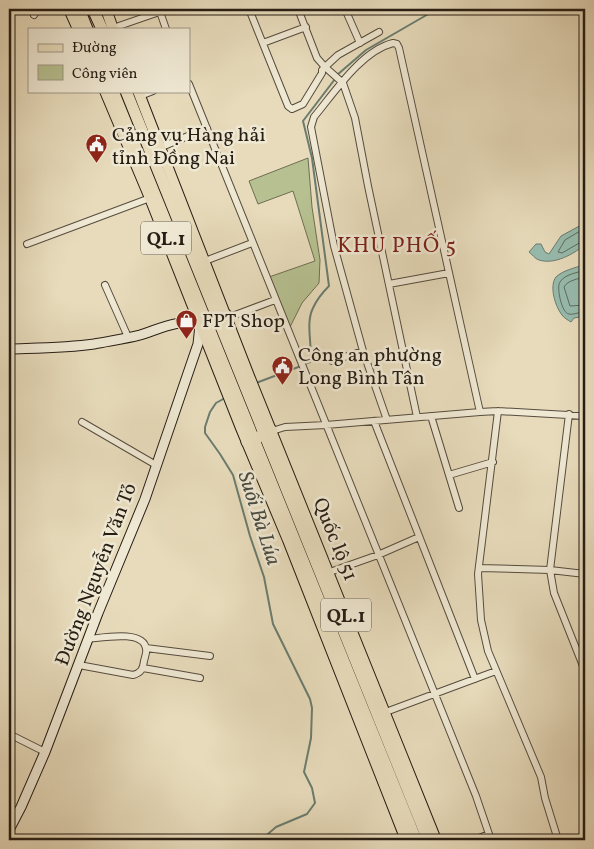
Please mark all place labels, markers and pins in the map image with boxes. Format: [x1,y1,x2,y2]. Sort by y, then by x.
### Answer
place label: Cảng vụ Hàng hải tỉnh Đồng Nai [112,122,266,173]
public building icon: Cảng vụ Hàng hải tỉnh Đồng Nai [84,133,108,164]
shop icon: FPT Shop [174,308,198,339]
place label: FPT Shop [202,308,285,336]
place label: Công an phường Long Bình Tân [298,342,442,393]
public building icon: Công an phường Long Bình Tân [270,354,294,385]

